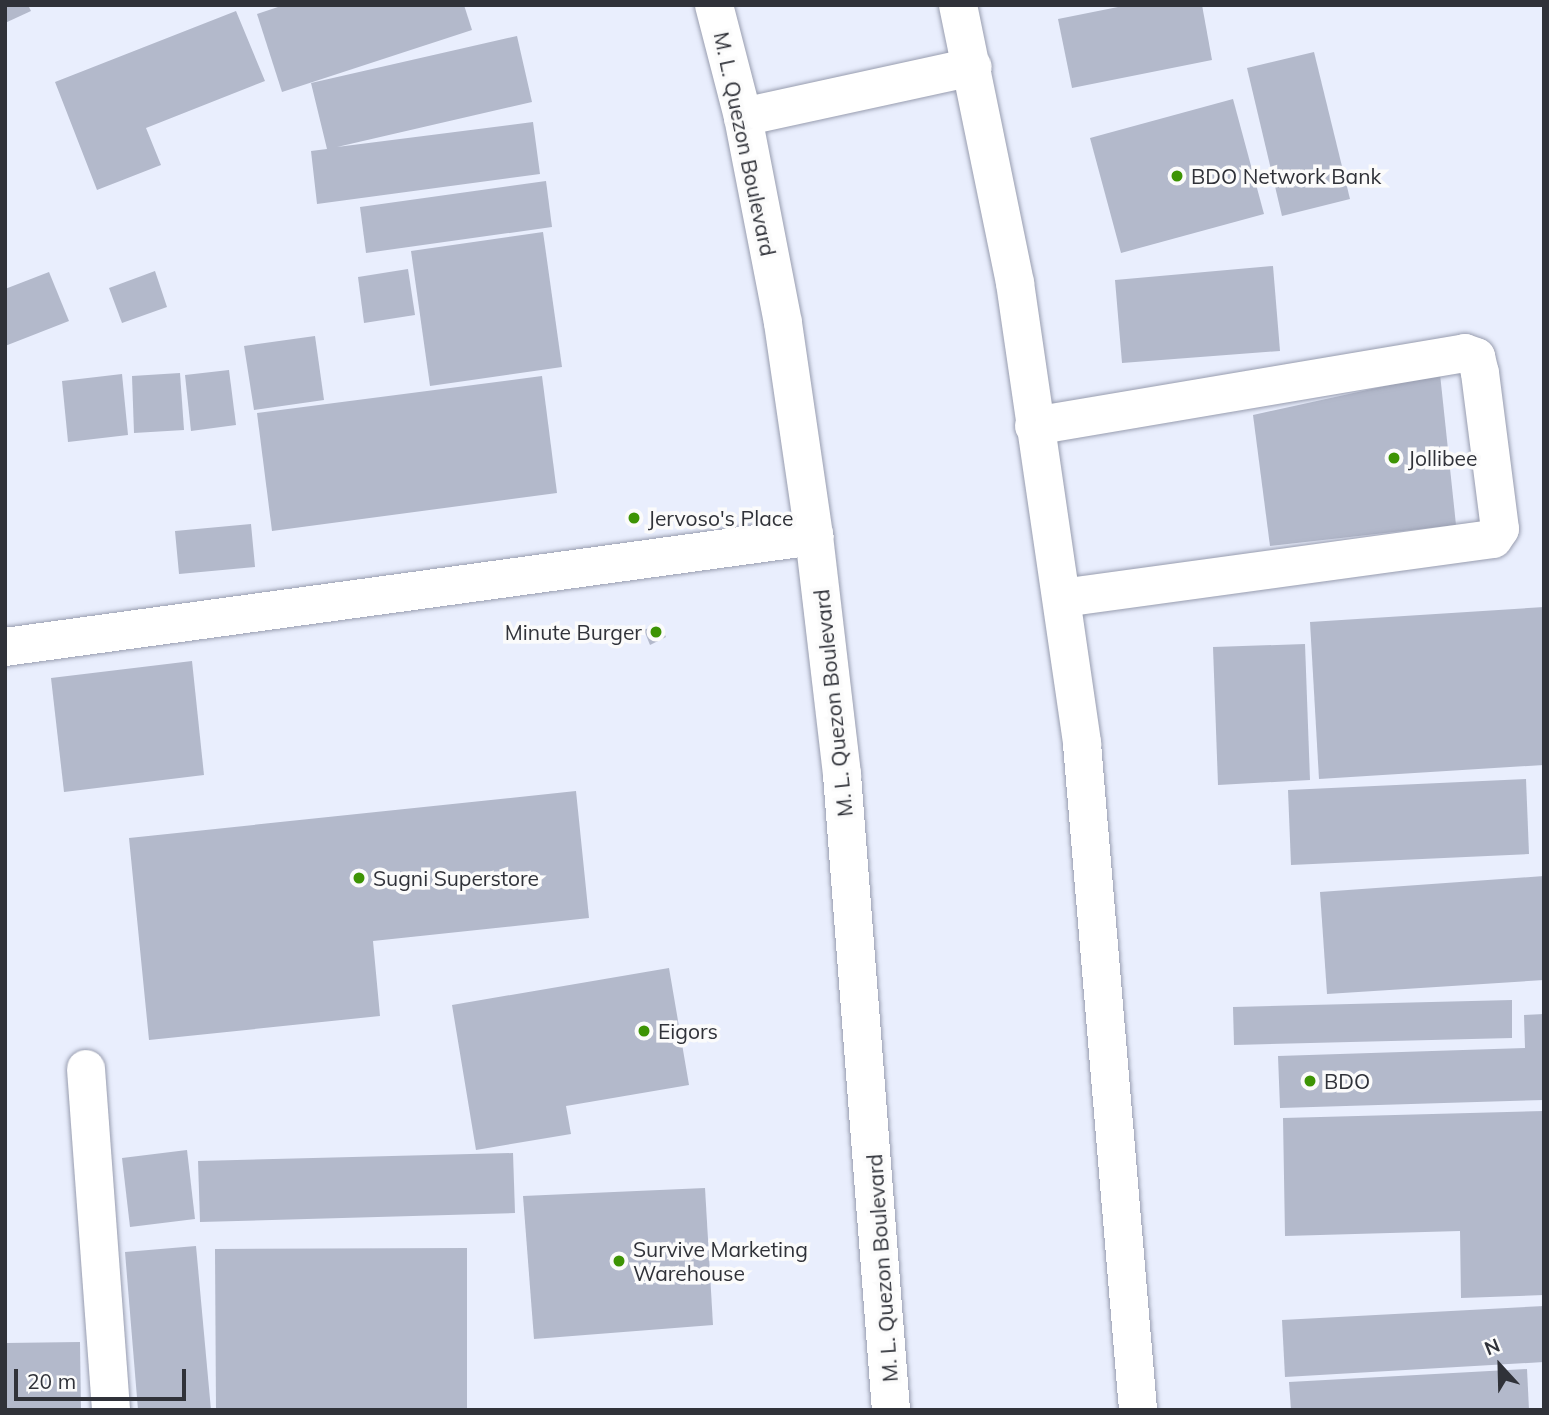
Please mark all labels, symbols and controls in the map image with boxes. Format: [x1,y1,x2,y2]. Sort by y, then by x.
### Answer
street label: M. L. Quezon Boulevard [709,30,781,258]
place label: BDO Network Bank [1191,163,1381,189]
marker: BDO Network Bank [1169,168,1185,184]
place label: Jollibee [1408,445,1477,471]
marker: Jollibee [1386,450,1402,466]
place label: Jervoso's Place [648,505,793,531]
marker: Jervoso's Place [626,510,642,526]
street label: M. L. Quezon Boulevard [809,588,857,818]
place label: Minute Burger [505,619,642,645]
marker: Minute Burger [648,624,664,640]
place label: Sugni Superstore [373,865,539,891]
marker: Sugni Superstore [351,870,367,886]
place label: Eigors [658,1018,718,1044]
marker: Eigors [636,1023,652,1039]
place label: BDO [1324,1068,1370,1094]
marker: BDO [1302,1073,1318,1089]
street label: M. L. Quezon Boulevard [861,1153,903,1383]
place label: Survive Marketing Warehouse [633,1236,808,1286]
marker: Survive Marketing Warehouse [611,1253,627,1269]
north arrow [1465,1331,1535,1401]
text: N [1481,1333,1503,1360]
scale bar [18,1356,189,1400]
text: 20 m [27,1368,76,1394]

